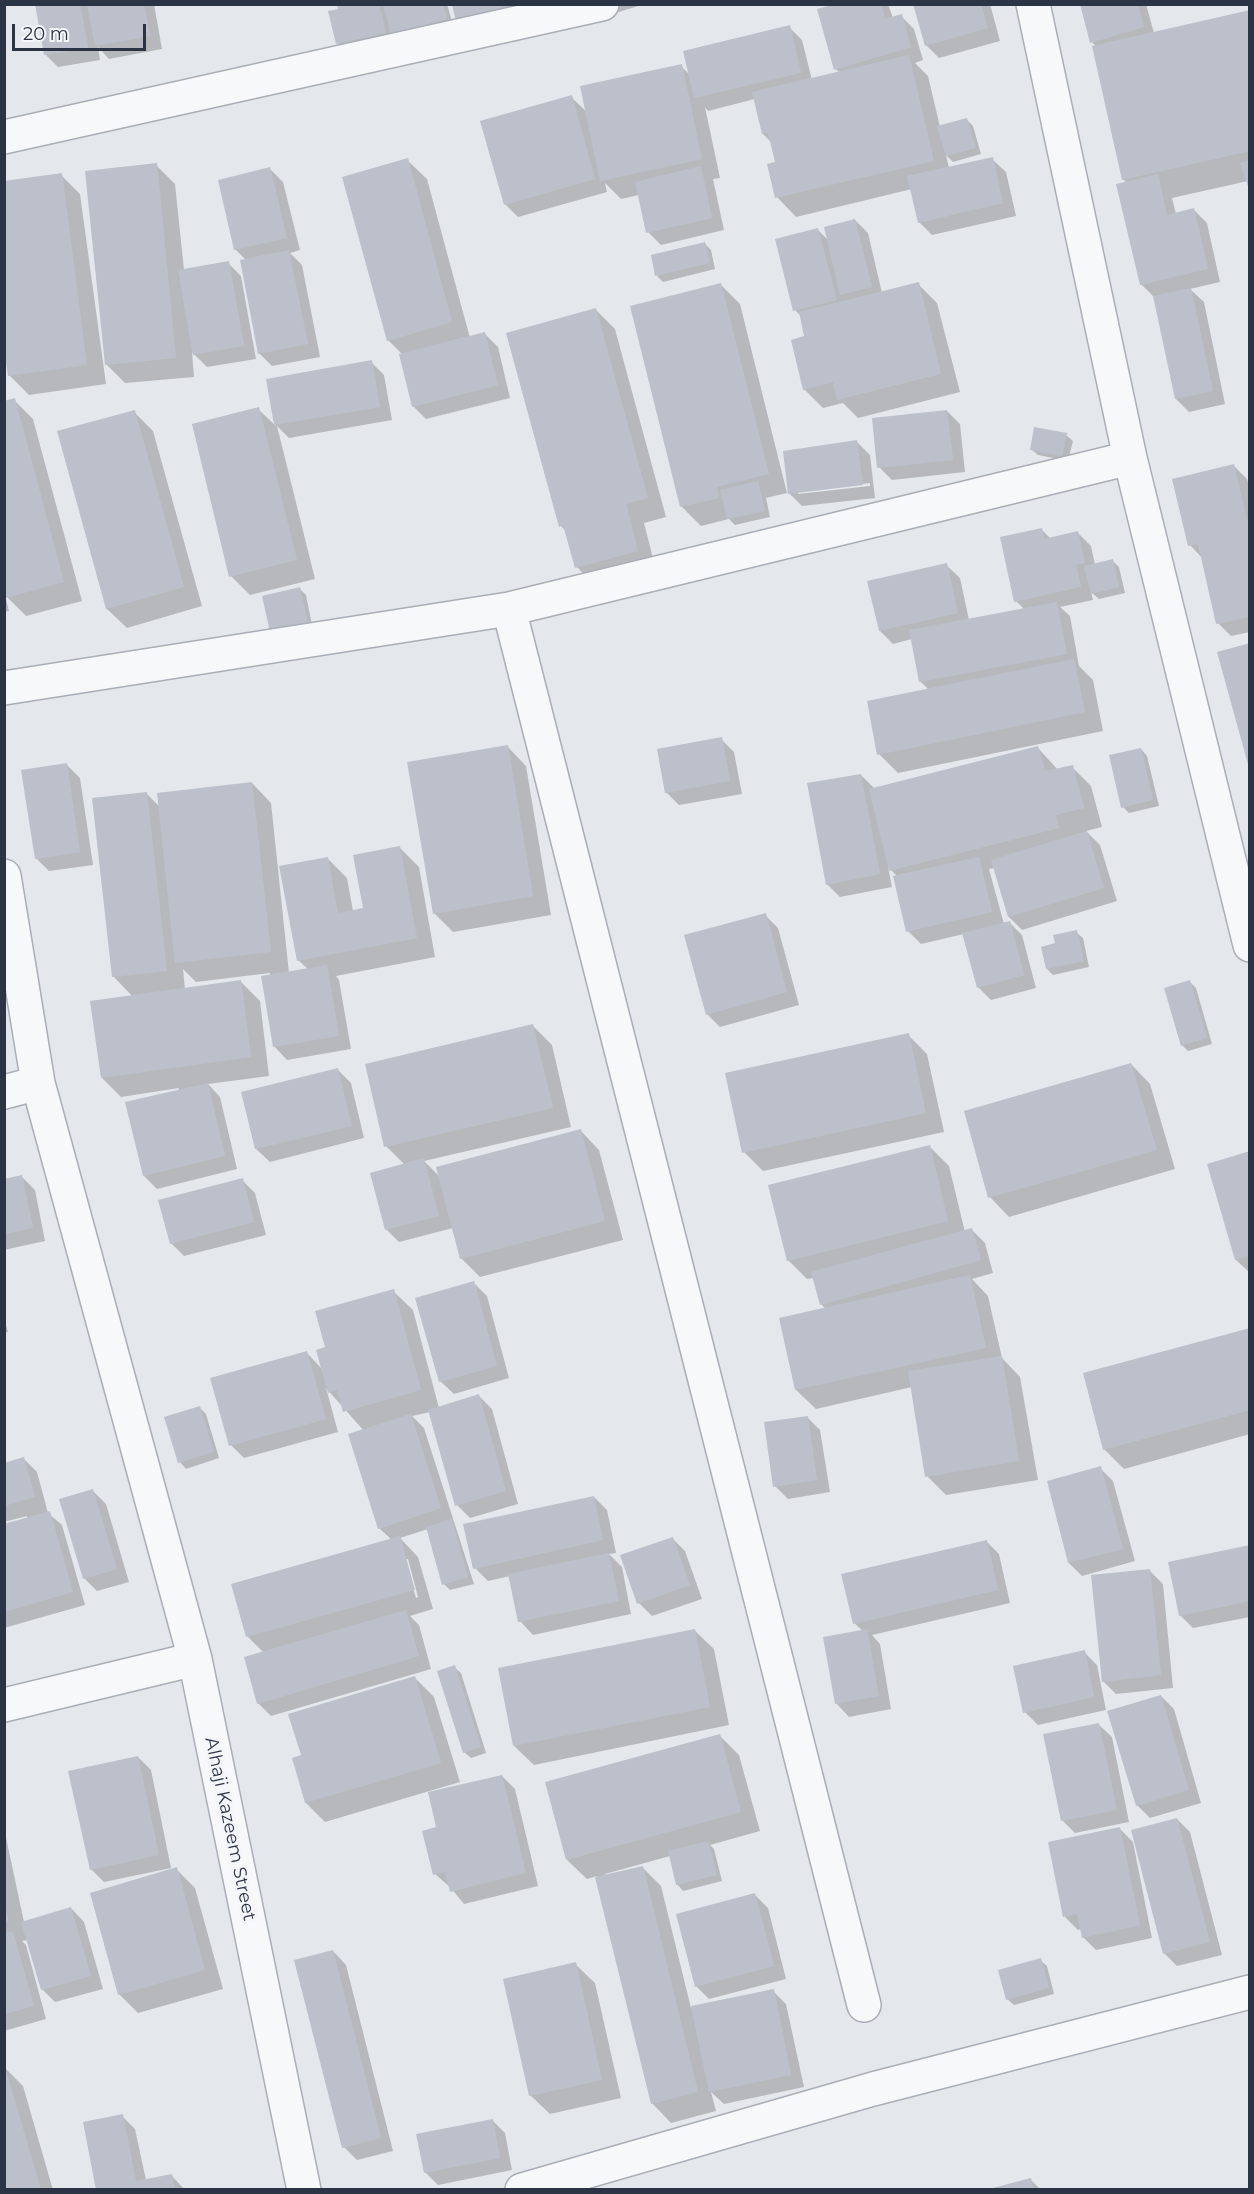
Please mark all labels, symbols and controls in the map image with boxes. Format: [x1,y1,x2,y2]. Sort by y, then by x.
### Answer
scale bar [15,12,148,50]
text: 20 m [23,23,69,45]
street label: Alhaji Kazeem Street [200,1735,260,1923]

